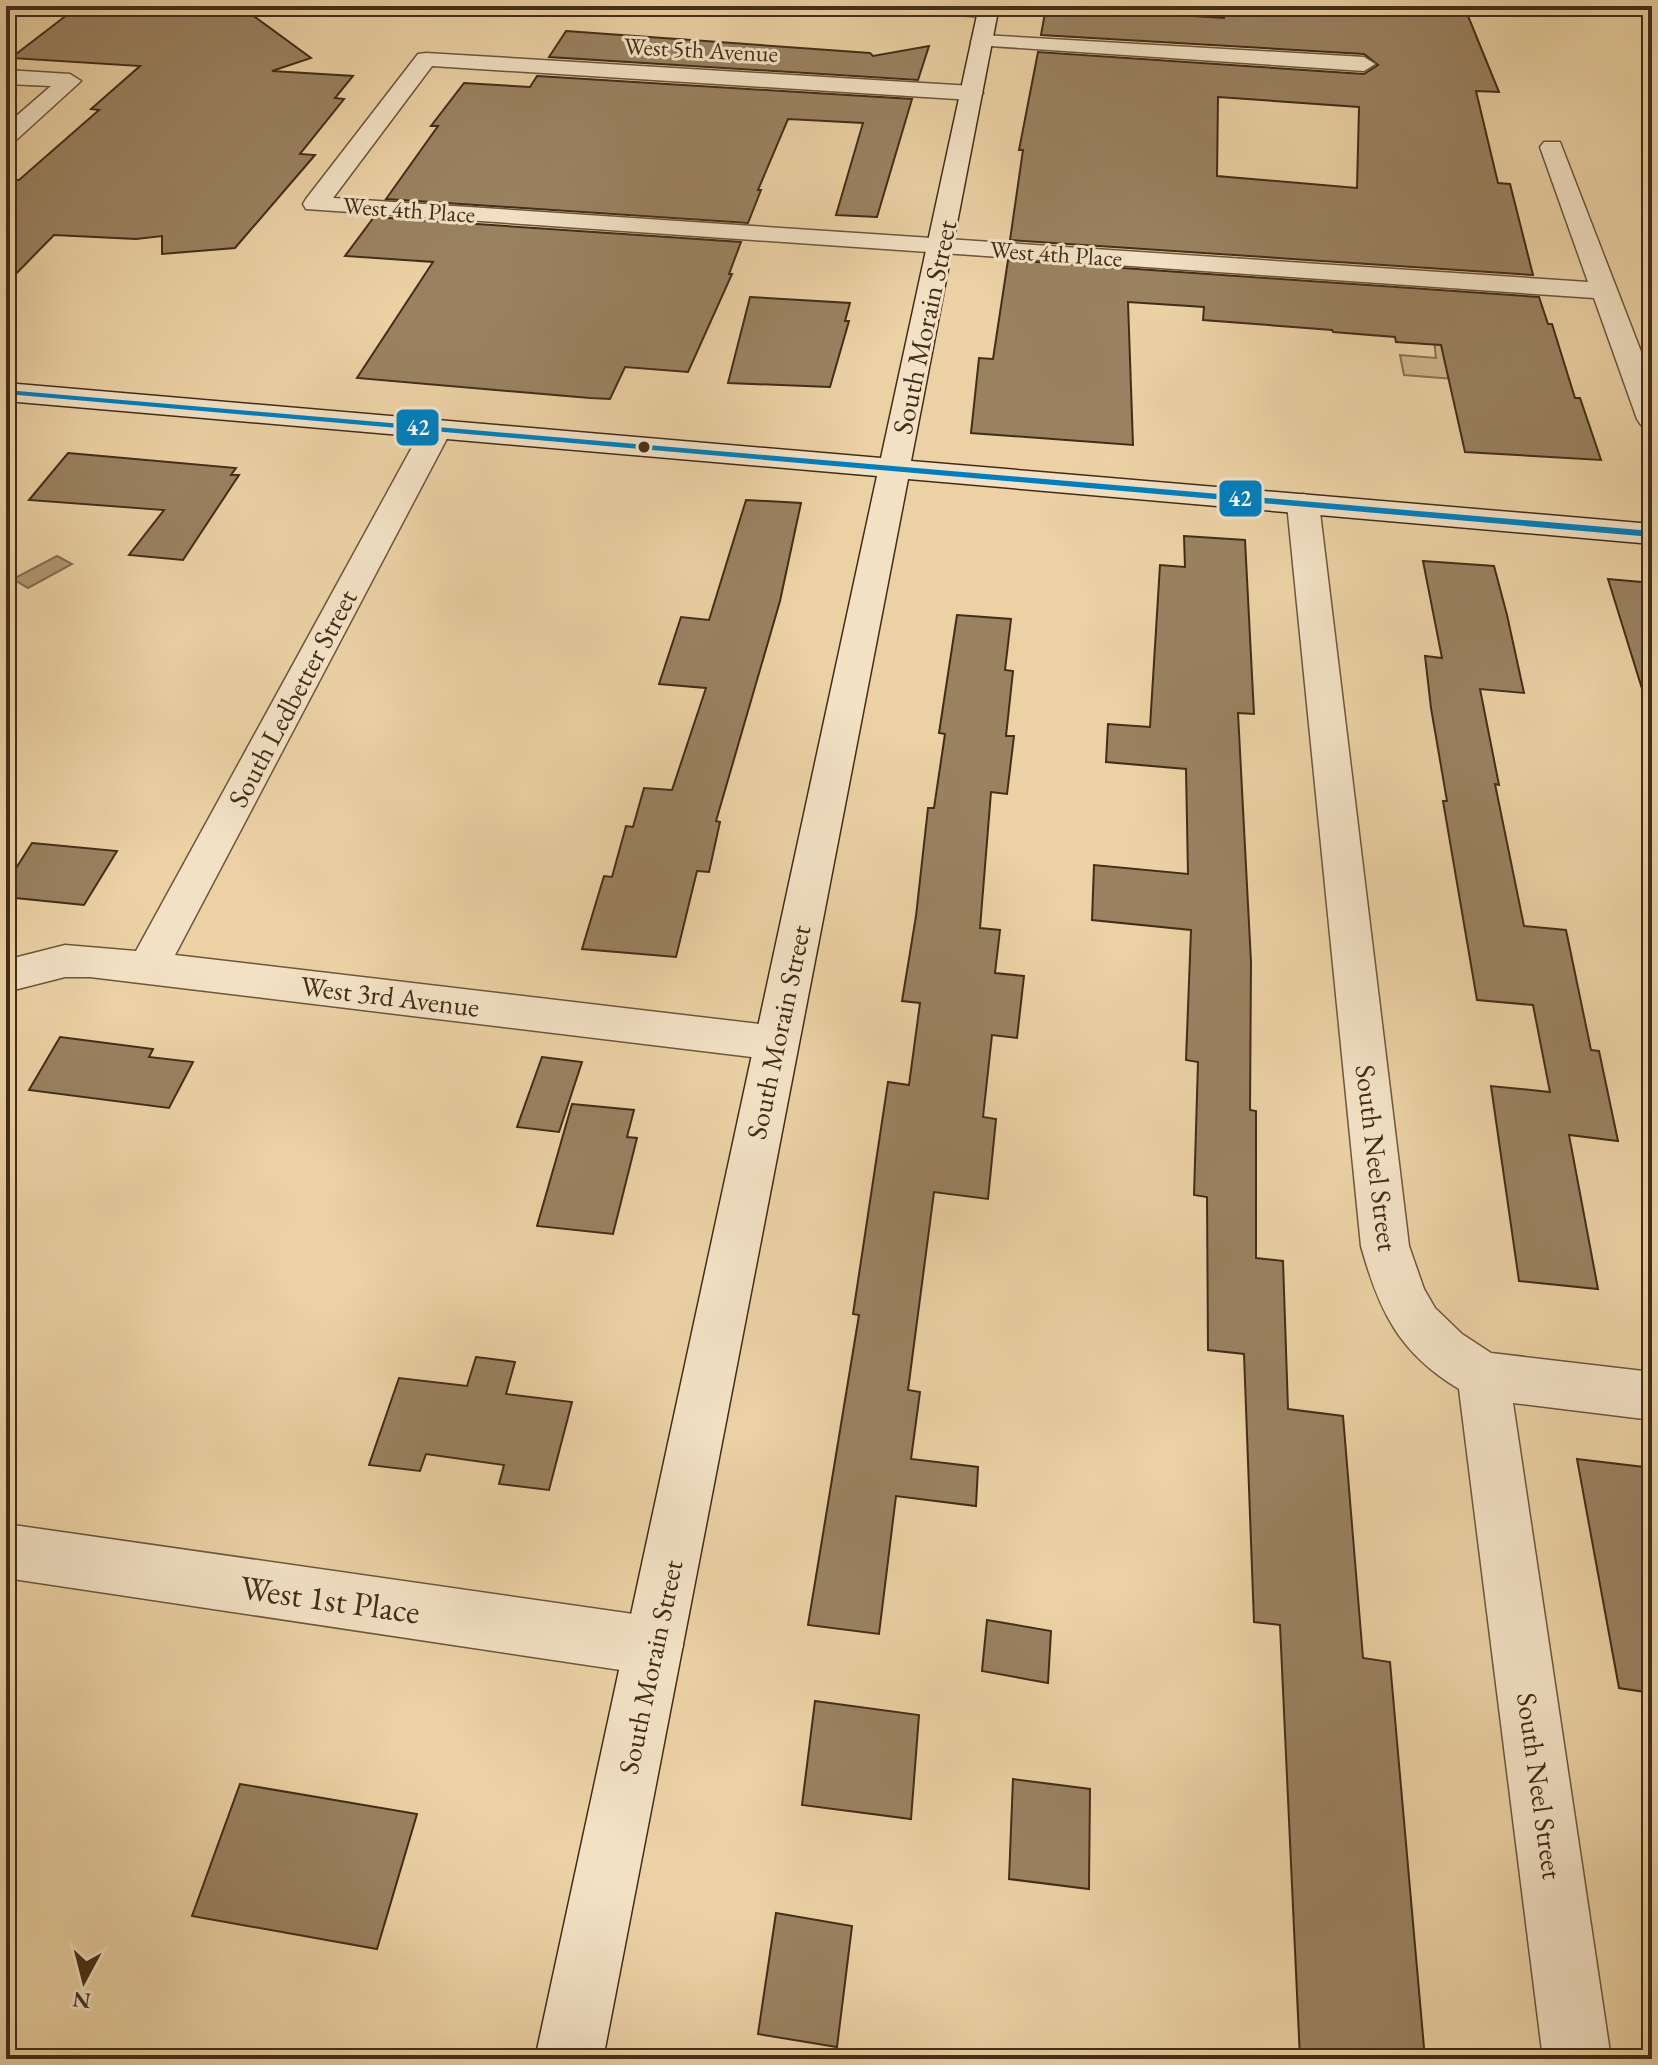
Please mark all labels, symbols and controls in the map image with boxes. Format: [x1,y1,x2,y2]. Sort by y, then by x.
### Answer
street label: West 5th Avenue [623,30,779,69]
street label: West 4th Place [342,189,476,230]
street label: South Morain Street [884,216,964,437]
street label: West 4th Place [989,233,1123,274]
line badge: 42 [395,408,440,447]
text: 42 [406,413,430,442]
unlabelled marker [636,439,652,455]
line badge: 42 [1218,479,1263,518]
text: 42 [1228,484,1252,513]
street label: South Ledbetter Street [219,583,365,813]
street label: South Morain Street [738,921,818,1142]
street label: West 3rd Avenue [298,967,482,1025]
street label: South Neel Street [1348,1062,1406,1254]
street label: South Morain Street [610,1556,690,1777]
street label: West 1st Place [237,1565,423,1633]
street label: South Neel Street [1509,1690,1571,1882]
north arrow [44,1941,124,2021]
text: N [71,1985,92,2016]

